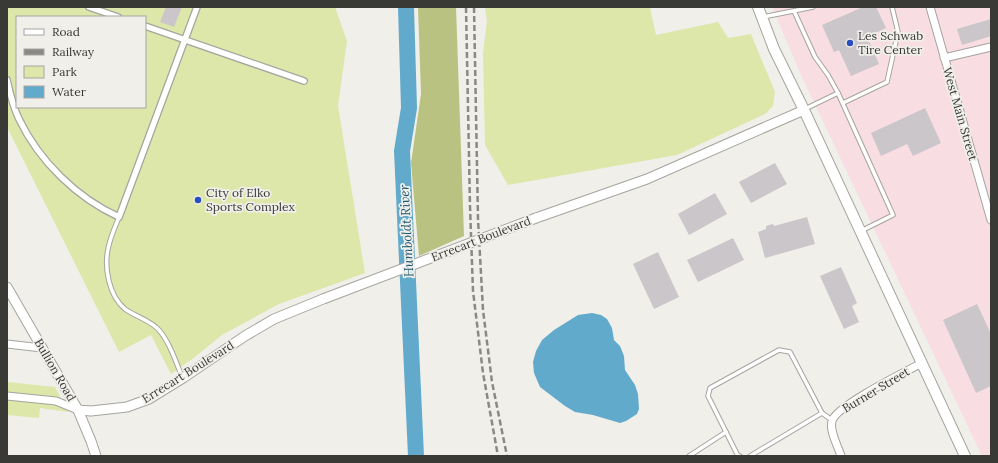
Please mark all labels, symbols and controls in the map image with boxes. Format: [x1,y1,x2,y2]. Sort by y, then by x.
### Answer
legend [16,16,146,108]
text: Road [52,24,80,39]
place label: Les Schwab Tire Center [858,28,923,57]
marker: Les Schwab Tire Center [845,38,855,48]
text: Railway [52,44,95,59]
text: Park [52,64,78,79]
street label: West Main Street [940,65,981,163]
text: Water [52,84,87,99]
water label: Humboldt River [396,184,417,278]
place label: City of Elko Sports Complex [206,185,296,214]
marker: City of Elko Sports Complex [193,195,203,205]
street label: Errecart Boulevard [429,213,533,264]
street label: Bullion Road [32,336,79,404]
street label: Errecart Boulevard [139,337,236,406]
street label: Burner Street [839,363,912,416]

